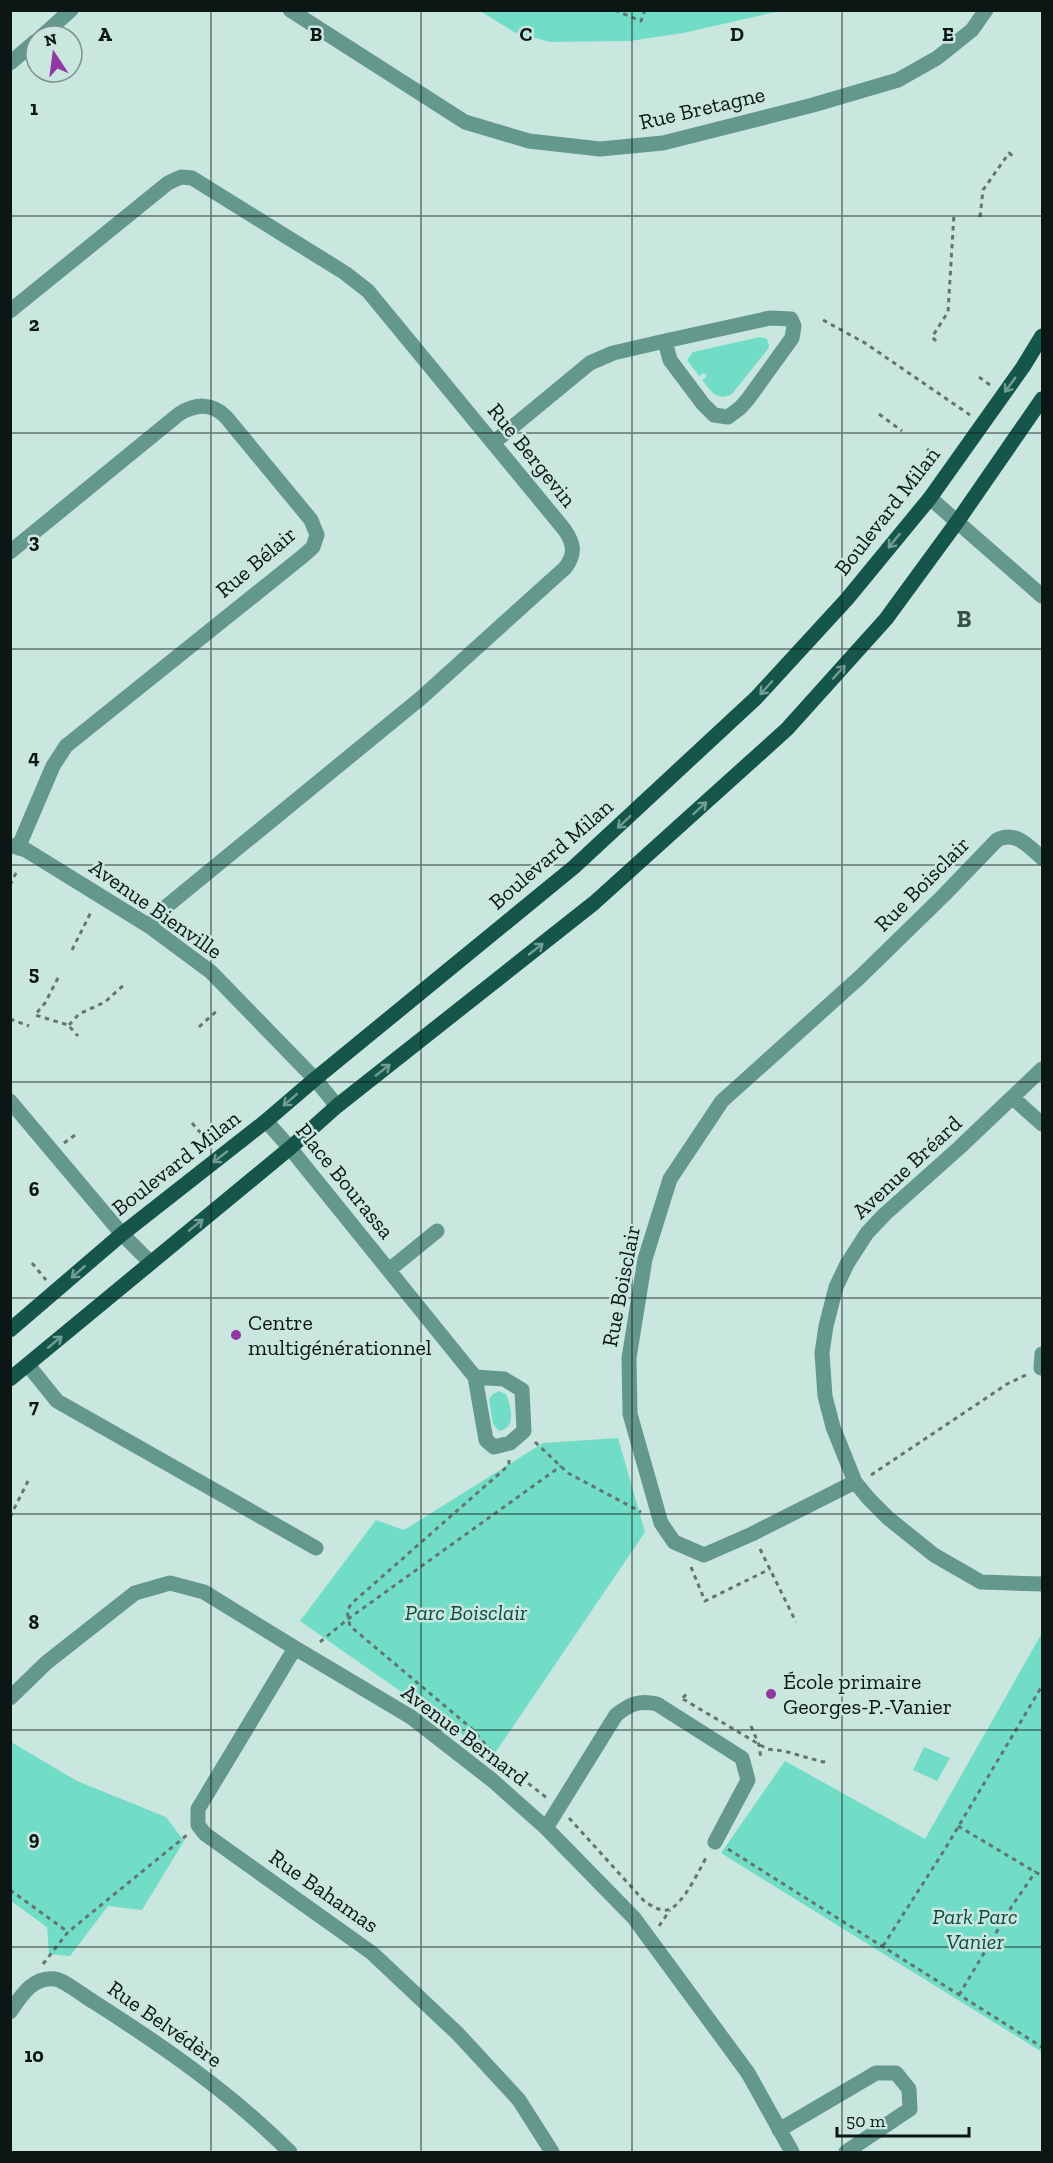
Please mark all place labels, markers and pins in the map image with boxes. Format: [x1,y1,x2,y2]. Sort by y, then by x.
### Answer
place label: Centre multigénérationnel [248,1309,432,1361]
marker: Centre multigénérationnel [229,1328,243,1342]
place label: École primaire Georges-P.-Vanier [783,1668,952,1720]
marker: École primaire Georges-P.-Vanier [764,1687,778,1701]

